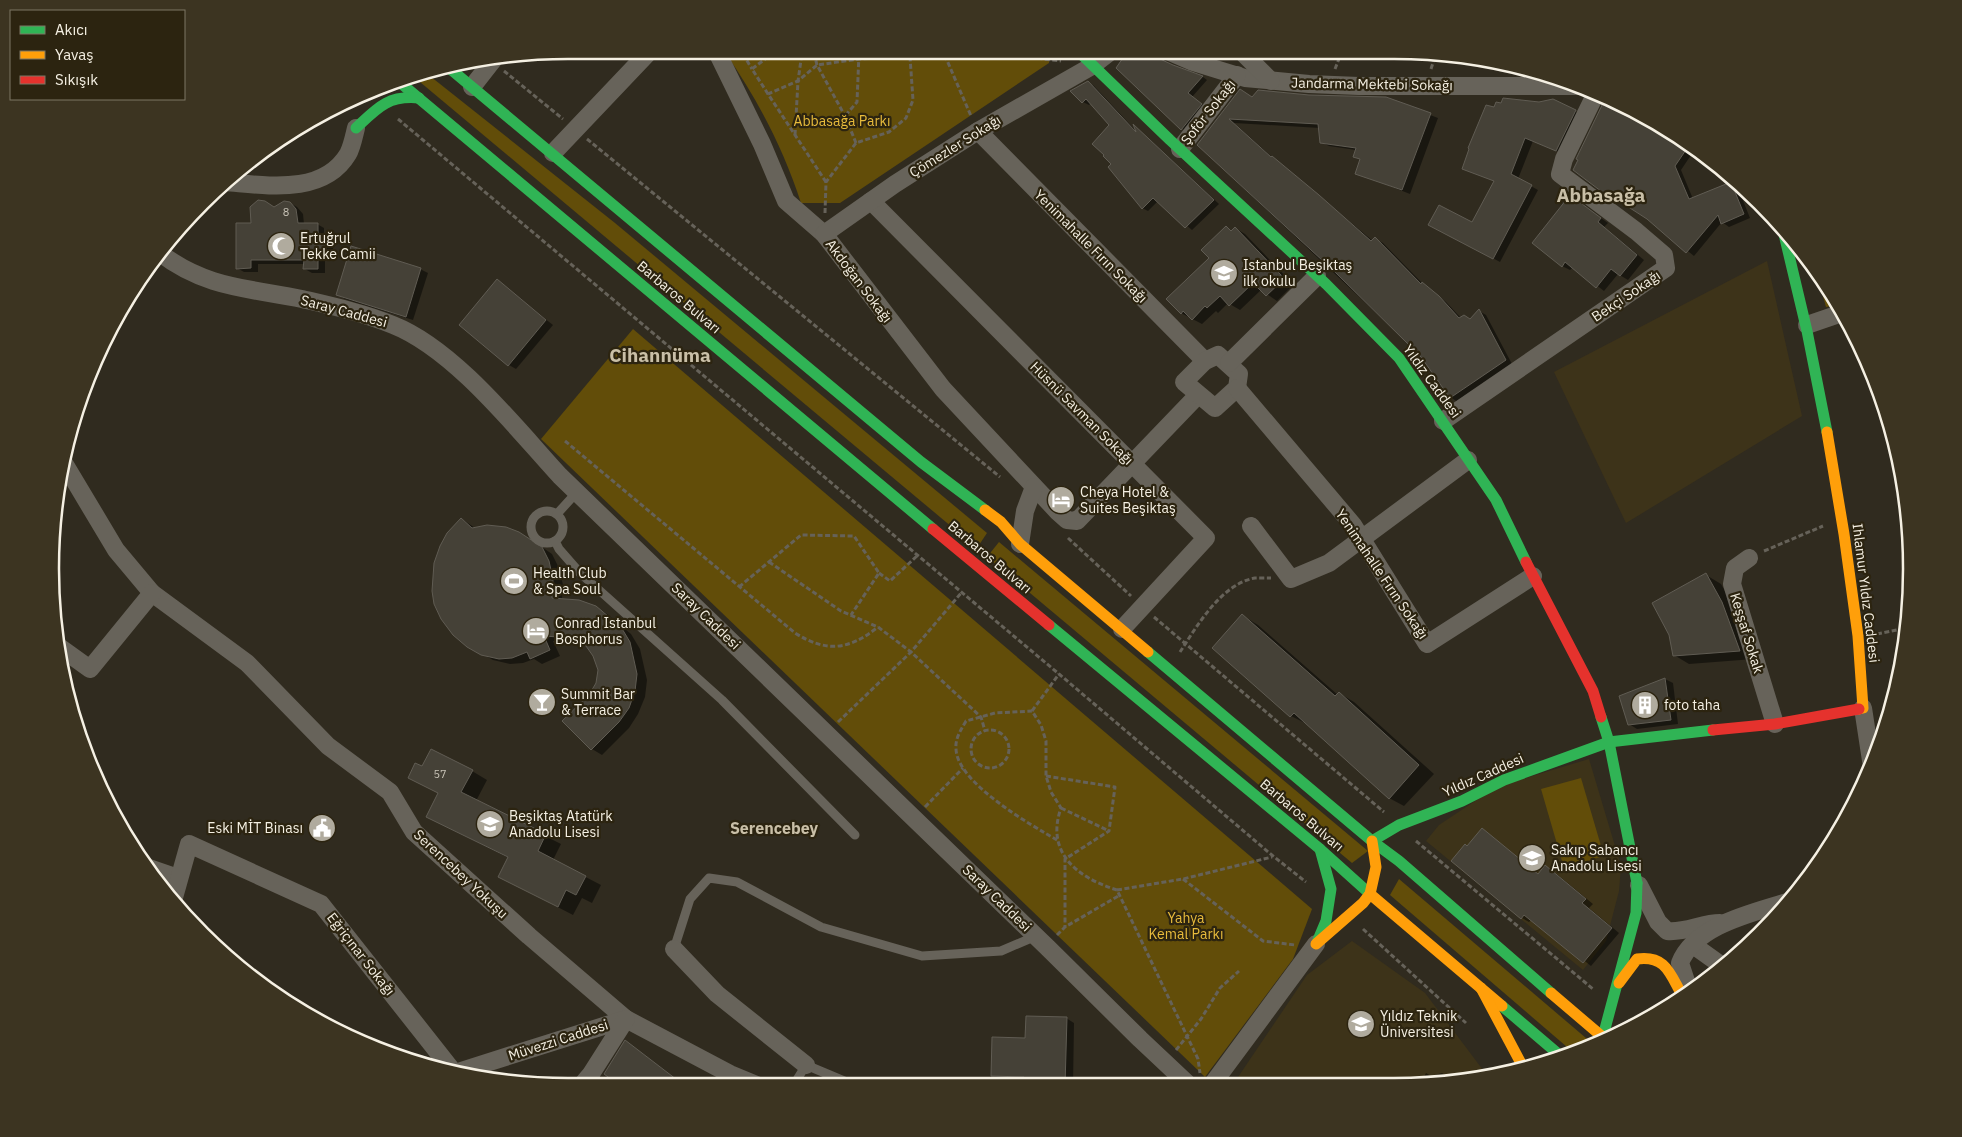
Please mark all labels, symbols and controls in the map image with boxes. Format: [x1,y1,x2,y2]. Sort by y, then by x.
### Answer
legend [10,10,185,100]
text: Akıcı [55,20,88,39]
text: Yavaş [55,45,94,64]
text: Sıkışık [55,70,98,89]
street label: Jandarma Mektebi Sokağı [1291,74,1453,94]
street label: Şoför Sokağı [1177,76,1239,148]
street label: Çömezler Sokağı [906,111,1004,181]
park label: Abbasağa Parkı [794,112,891,130]
district label: Abbasağa [1557,183,1646,207]
street label: Yenimahalle Fırın Sokağı [1031,186,1151,306]
house number: 8 [283,205,289,219]
place label: Ertuğrul Tekke Camii [300,229,376,263]
mosque icon: Ertuğrul Tekke Camii [266,231,296,261]
street label: Akdoğan Sokağı [822,236,896,326]
place label: Istanbul Beşiktaş ilk okulu [1243,256,1353,290]
street label: Barbaros Bulvarı [633,257,725,337]
school or university icon: Istanbul Beşiktaş ilk okulu [1209,258,1239,288]
street label: Bekçi Sokağı [1588,266,1664,326]
street label: Saray Caddesi [299,291,389,331]
street label: Yıldız Caddesi [1399,341,1465,421]
district label: Cihannüma [609,343,711,367]
street label: Hüsnü Savman Sokağı [1027,358,1137,468]
place label: Cheya Hotel & Suites Beşiktaş [1080,483,1176,517]
hotel icon: Cheya Hotel & Suites Beşiktaş [1046,485,1076,515]
street label: Yenimahalle Fırın Sokağı [1332,506,1432,642]
street label: Barbaros Bulvarı [944,517,1036,597]
street label: Ihlamur Yıldız Caddesi [1849,522,1883,664]
place label: Health Club & Spa Soul [533,564,607,598]
sports icon: Health Club & Spa Soul [499,566,529,596]
street label: Saray Caddesi [668,579,744,653]
street label: Keşşaf Sokak [1726,591,1768,676]
place label: Conrad Istanbul Bosphorus [555,614,656,648]
hotel icon: Conrad Istanbul Bosphorus [521,616,551,646]
place label: Summit Bar & Terrace [561,685,635,719]
bar icon: Summit Bar & Terrace [527,687,557,717]
building icon: foto taha [1630,690,1660,720]
place label: foto taha [1664,696,1721,714]
street label: Yıldız Caddesi [1440,749,1526,801]
house number: 57 [433,767,447,781]
street label: Barbaros Bulvarı [1256,775,1348,855]
place label: Beşiktaş Atatürk Anadolu Lisesi [509,807,613,841]
school or university icon: Beşiktaş Atatürk Anadolu Lisesi [475,809,505,839]
public building icon: Eski MİT Binası [307,813,337,843]
district label: Serencebey [730,818,819,838]
place label: Eski MİT Binası [207,819,303,837]
street label: Serencebey Yokuşu [410,826,512,922]
place label: Sakıp Sabancı Anadolu Lisesi [1551,841,1642,875]
school or university icon: Sakıp Sabancı Anadolu Lisesi [1517,843,1547,873]
street label: Saray Caddesi [959,861,1035,935]
street label: Eğriçınar Sokağı [323,909,399,999]
park label: Yahya Kemal Parkı [1149,909,1223,943]
place label: Yıldız Teknik Üniversitesi [1380,1007,1458,1041]
school or university icon: Yıldız Teknik Üniversitesi [1346,1009,1376,1039]
street label: Müvezzi Caddesi [506,1015,610,1065]

